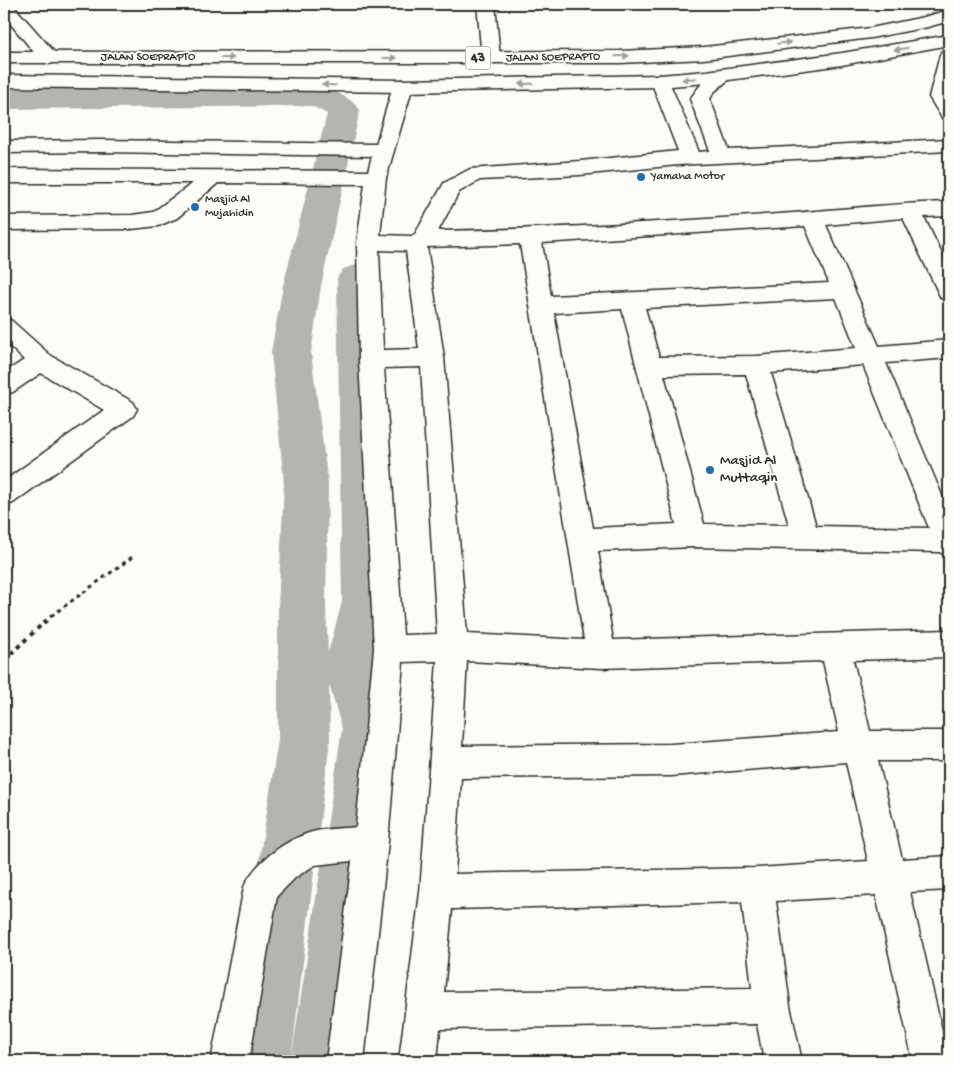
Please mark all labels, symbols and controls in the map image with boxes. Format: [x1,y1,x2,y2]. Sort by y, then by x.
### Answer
one-way arrow [777,39,793,47]
one-way arrow [893,45,909,53]
road number: 43 [466,46,490,70]
street label: JALAN SOEPRAPTO [506,50,600,66]
street label: JALAN SOEPRAPTO [101,51,195,65]
one-way arrow [615,52,631,60]
one-way arrow [220,54,236,62]
one-way arrow [382,54,398,62]
one-way arrow [680,75,696,83]
one-way arrow [518,80,534,88]
one-way arrow [320,81,336,89]
place label: Yamaha Motor [650,170,726,184]
marker: Yamaha Motor [635,171,647,183]
place label: Masjid Al Mujahidin [205,193,254,221]
marker: Masjid Al Mujahidin [189,201,201,213]
place label: Masjid Al Muttaqin [720,452,777,487]
marker: Masjid Al Muttaqin [704,464,716,476]

